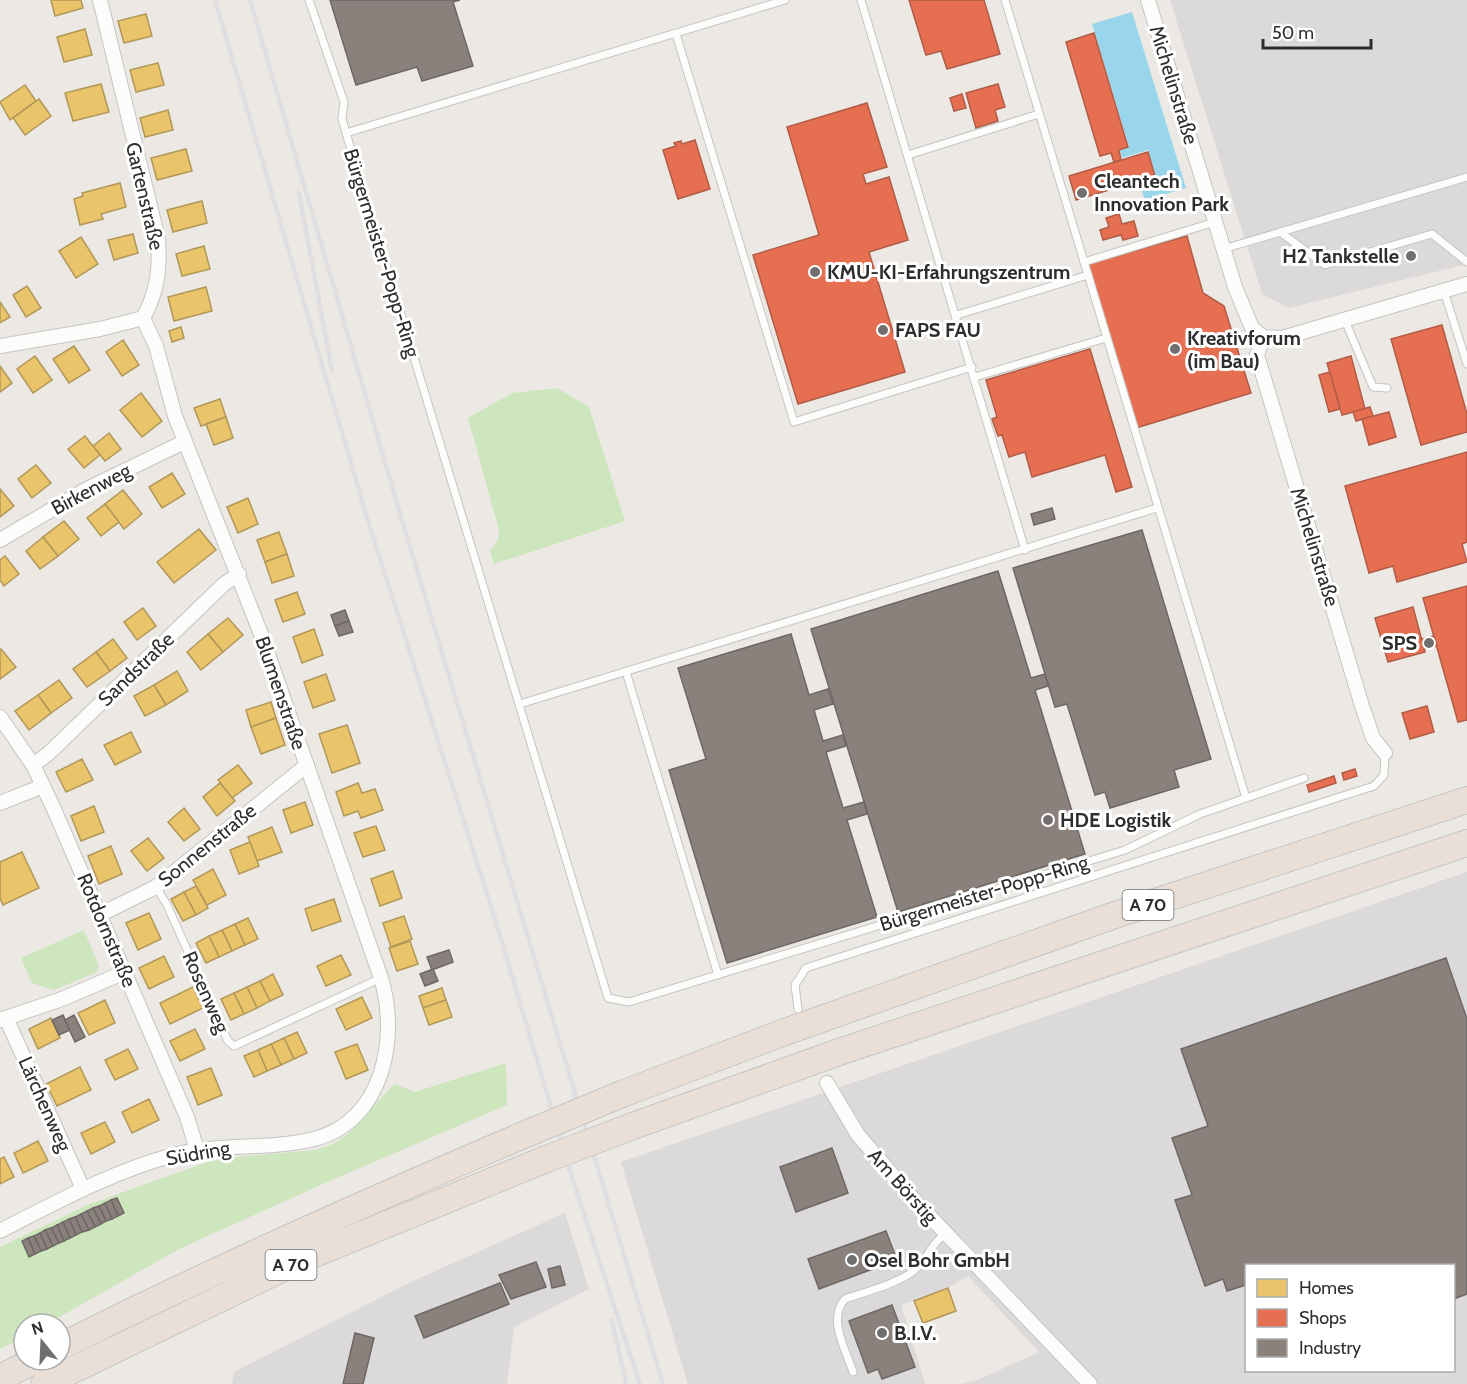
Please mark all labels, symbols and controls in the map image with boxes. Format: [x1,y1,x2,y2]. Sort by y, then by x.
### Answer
scale bar [1263,12,1371,50]
text: 50 m [1272,22,1314,44]
street label: Michelinstraße [1145,23,1203,147]
street label: Gartenstraße [121,140,169,252]
street label: Bürgermeister-Popp-Ring [339,146,425,361]
place label: Cleantech Innovation Park [1094,169,1229,216]
marker: Cleantech Innovation Park [1075,186,1089,200]
place label: H2 Tankstelle [1282,244,1399,268]
marker: H2 Tankstelle [1404,249,1418,263]
place label: KMU-KI-Erfahrungszentrum [827,260,1070,284]
marker: KMU-KI-Erfahrungszentrum [808,265,822,279]
place label: FAPS FAU [895,318,981,342]
marker: FAPS FAU [876,323,890,337]
place label: Kreativforum (im Bau) [1187,326,1301,373]
marker: Kreativforum (im Bau) [1168,342,1182,356]
street label: Birkenweg [47,458,136,520]
street label: Michelinstraße [1286,485,1344,609]
street label: Sandstraße [93,627,179,711]
place label: SPS [1382,631,1417,655]
street label: Blumenstraße [250,633,312,753]
marker: SPS [1422,636,1436,650]
street label: Sonnenstraße [153,798,261,892]
place label: HDE Logistik [1060,808,1172,832]
marker: HDE Logistik [1041,813,1055,827]
street label: Bürgermeister-Popp-Ring [877,850,1092,936]
street label: Rotdornstraße [72,869,142,991]
road number: A 70 [1122,890,1174,920]
street label: Rosenweg [177,947,235,1037]
street label: Lärchenweg [13,1053,77,1156]
street label: Südring [164,1135,233,1170]
street label: Am Börstig [863,1143,944,1229]
place label: Osel Bohr GmbH [864,1248,1010,1272]
road number: A 70 [266,1250,316,1280]
marker: Osel Bohr GmbH [845,1253,859,1267]
legend [1245,1264,1455,1372]
text: Homes [1299,1277,1354,1299]
text: Shops [1299,1307,1347,1329]
north arrow [12,1312,72,1372]
text: N [29,1317,46,1339]
place label: B.I.V. [894,1321,936,1345]
marker: B.I.V. [875,1326,889,1340]
text: Industry [1299,1337,1361,1359]

